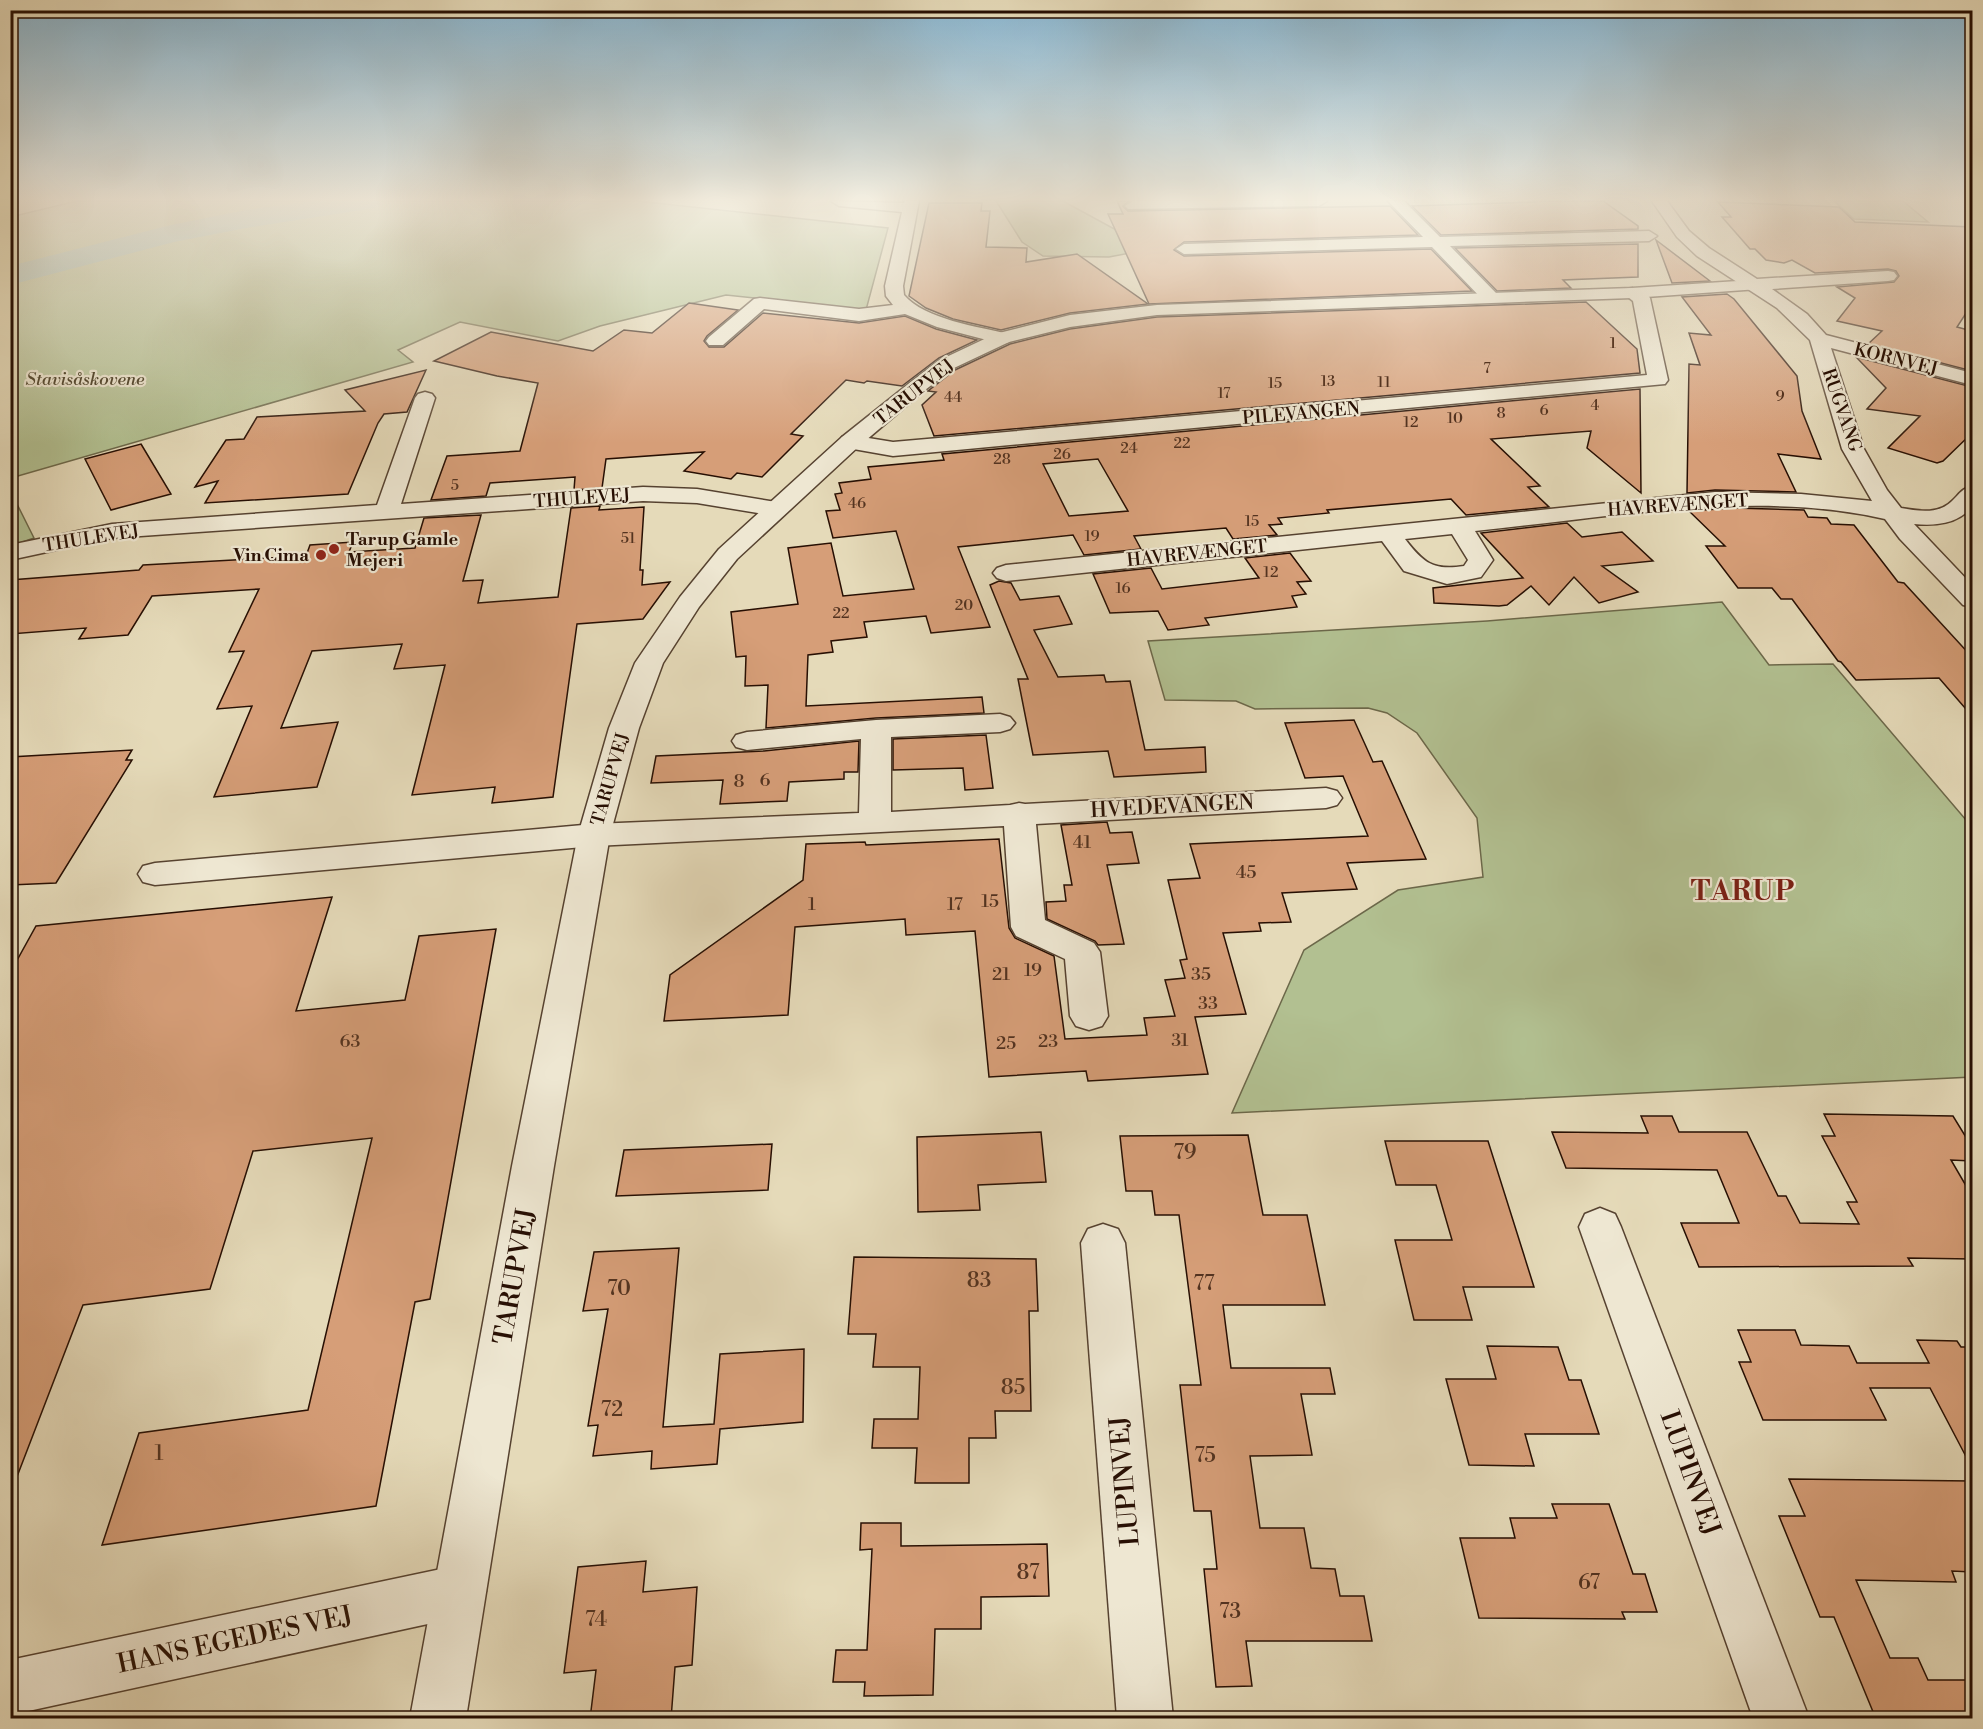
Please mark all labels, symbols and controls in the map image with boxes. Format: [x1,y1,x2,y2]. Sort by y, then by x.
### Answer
house number: 1 [1610,334,1617,353]
street label: KORNVEJ [1851,338,1940,381]
street label: TARUPVEJ [869,354,959,431]
house number: 7 [1483,359,1491,378]
street label: RUGVANG [1816,365,1867,456]
park label: Stavisåskovene [26,368,145,391]
house number: 13 [1321,372,1335,391]
house number: 11 [1377,373,1391,392]
house number: 15 [1268,374,1282,393]
house number: 17 [1217,384,1231,403]
house number: 9 [1775,387,1785,406]
house number: 44 [944,388,962,407]
house number: 4 [1591,396,1600,415]
street label: PILEVANGEN [1241,397,1361,430]
house number: 6 [1539,401,1549,420]
house number: 8 [1496,404,1506,423]
house number: 10 [1447,409,1463,428]
house number: 12 [1403,413,1419,432]
house number: 22 [1173,434,1191,453]
house number: 24 [1120,439,1138,458]
house number: 26 [1053,445,1071,464]
house number: 28 [993,450,1011,469]
house number: 5 [451,476,459,495]
street label: THULEVEJ [533,484,631,513]
street label: HAVREVÆNGET [1607,489,1750,522]
house number: 46 [848,494,866,513]
house number: 15 [1245,512,1259,531]
street label: THULEVEJ [41,520,141,557]
house number: 19 [1084,527,1100,546]
place label: Tarup Gamle Mejeri [346,528,459,572]
house number: 51 [621,529,636,548]
street label: HAVREVÆNGET [1126,535,1269,572]
marker: Tarup Gamle Mejeri [327,542,341,556]
place label: Vin Cima [232,544,309,567]
marker: Vin Cima [314,548,328,562]
house number: 12 [1263,563,1279,582]
house number: 16 [1115,579,1131,598]
house number: 20 [955,596,973,615]
house number: 22 [832,604,850,623]
street label: TARUPVEJ [586,730,635,828]
house number: 6 [760,769,771,792]
house number: 8 [733,770,745,793]
street label: HVEDEVANGEN [1089,790,1255,824]
house number: 41 [1073,831,1091,854]
house number: 45 [1236,861,1256,884]
district label: TARUP [1691,875,1795,909]
house number: 15 [981,890,999,913]
house number: 1 [808,893,816,916]
house number: 17 [947,893,963,916]
house number: 19 [1024,959,1042,982]
house number: 21 [992,963,1010,986]
house number: 35 [1191,963,1211,986]
house number: 33 [1198,992,1218,1015]
house number: 31 [1171,1029,1189,1052]
house number: 63 [340,1030,360,1053]
house number: 23 [1038,1030,1058,1053]
house number: 25 [996,1032,1016,1055]
house number: 79 [1174,1140,1196,1166]
street label: TARUPVEJ [487,1205,543,1347]
house number: 83 [967,1268,991,1294]
house number: 77 [1193,1271,1215,1297]
house number: 70 [607,1276,631,1302]
house number: 85 [1001,1375,1025,1401]
house number: 72 [601,1397,623,1423]
street label: LUPINVEJ [1653,1406,1728,1540]
street label: LUPINVEJ [1103,1414,1147,1548]
house number: 1 [154,1441,164,1467]
house number: 75 [1194,1443,1216,1469]
house number: 87 [1016,1560,1040,1586]
house number: 67 [1578,1570,1601,1596]
street label: HANS EGEDES VEJ [114,1599,356,1681]
house number: 73 [1219,1599,1241,1625]
house number: 74 [585,1607,607,1633]

